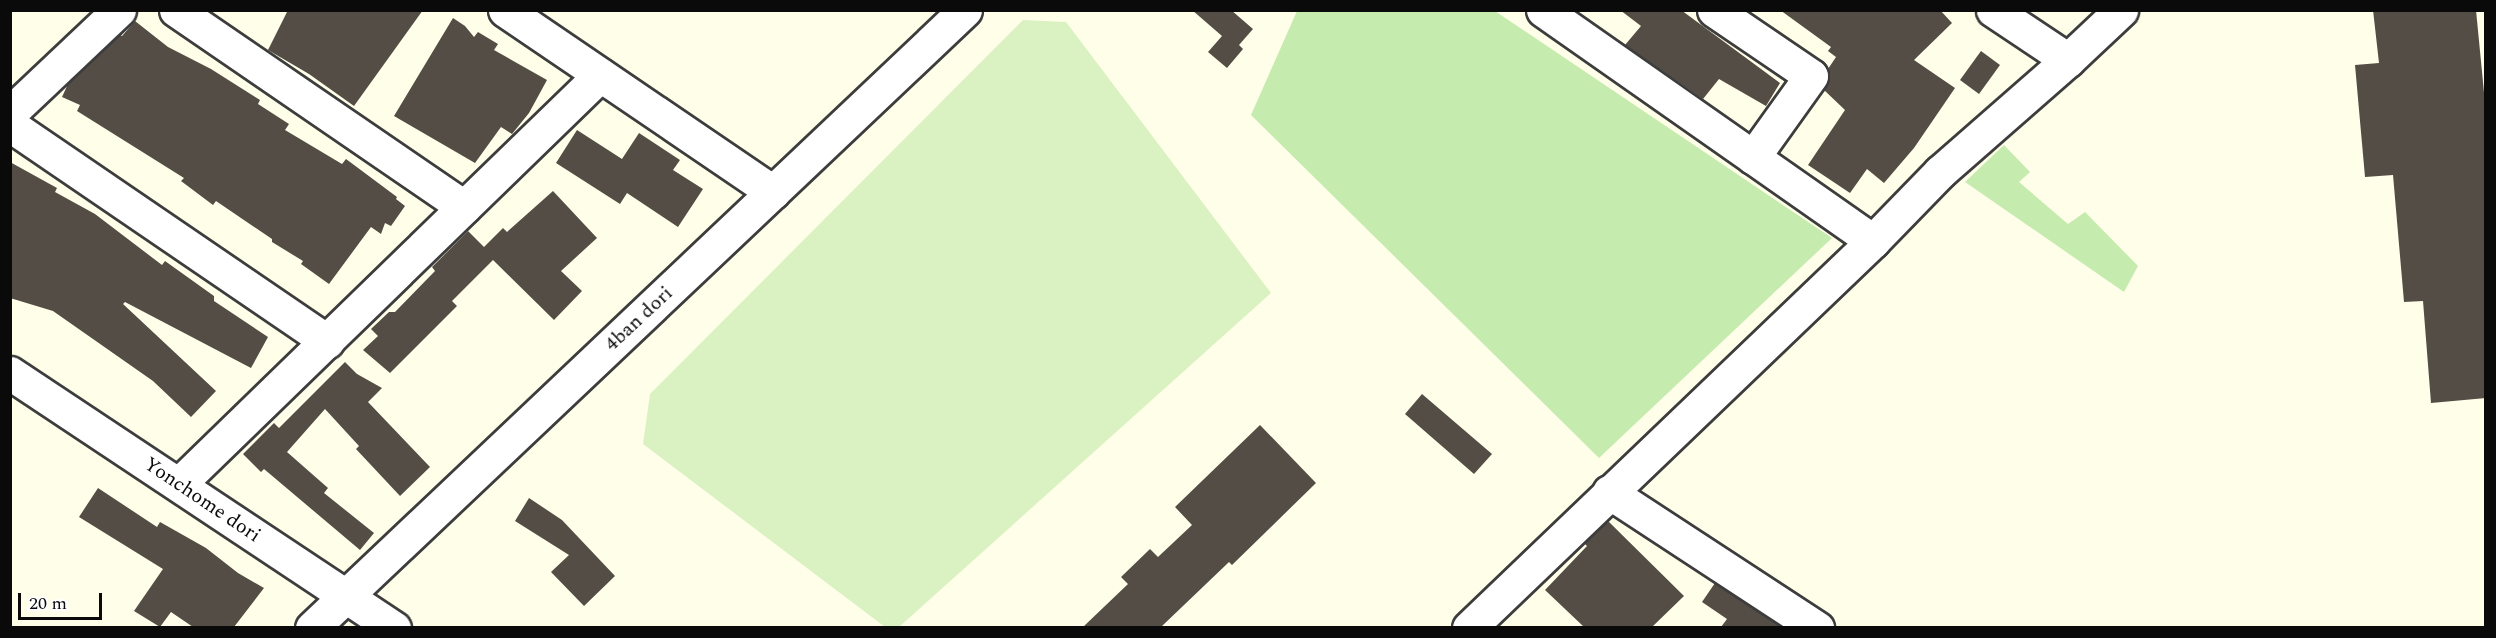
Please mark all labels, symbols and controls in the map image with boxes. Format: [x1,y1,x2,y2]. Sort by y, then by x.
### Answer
street label: 4ban dori [600,282,678,356]
street label: Yonchome dori [139,452,265,548]
scale bar [21,581,105,619]
text: 20 m [29,590,67,617]

